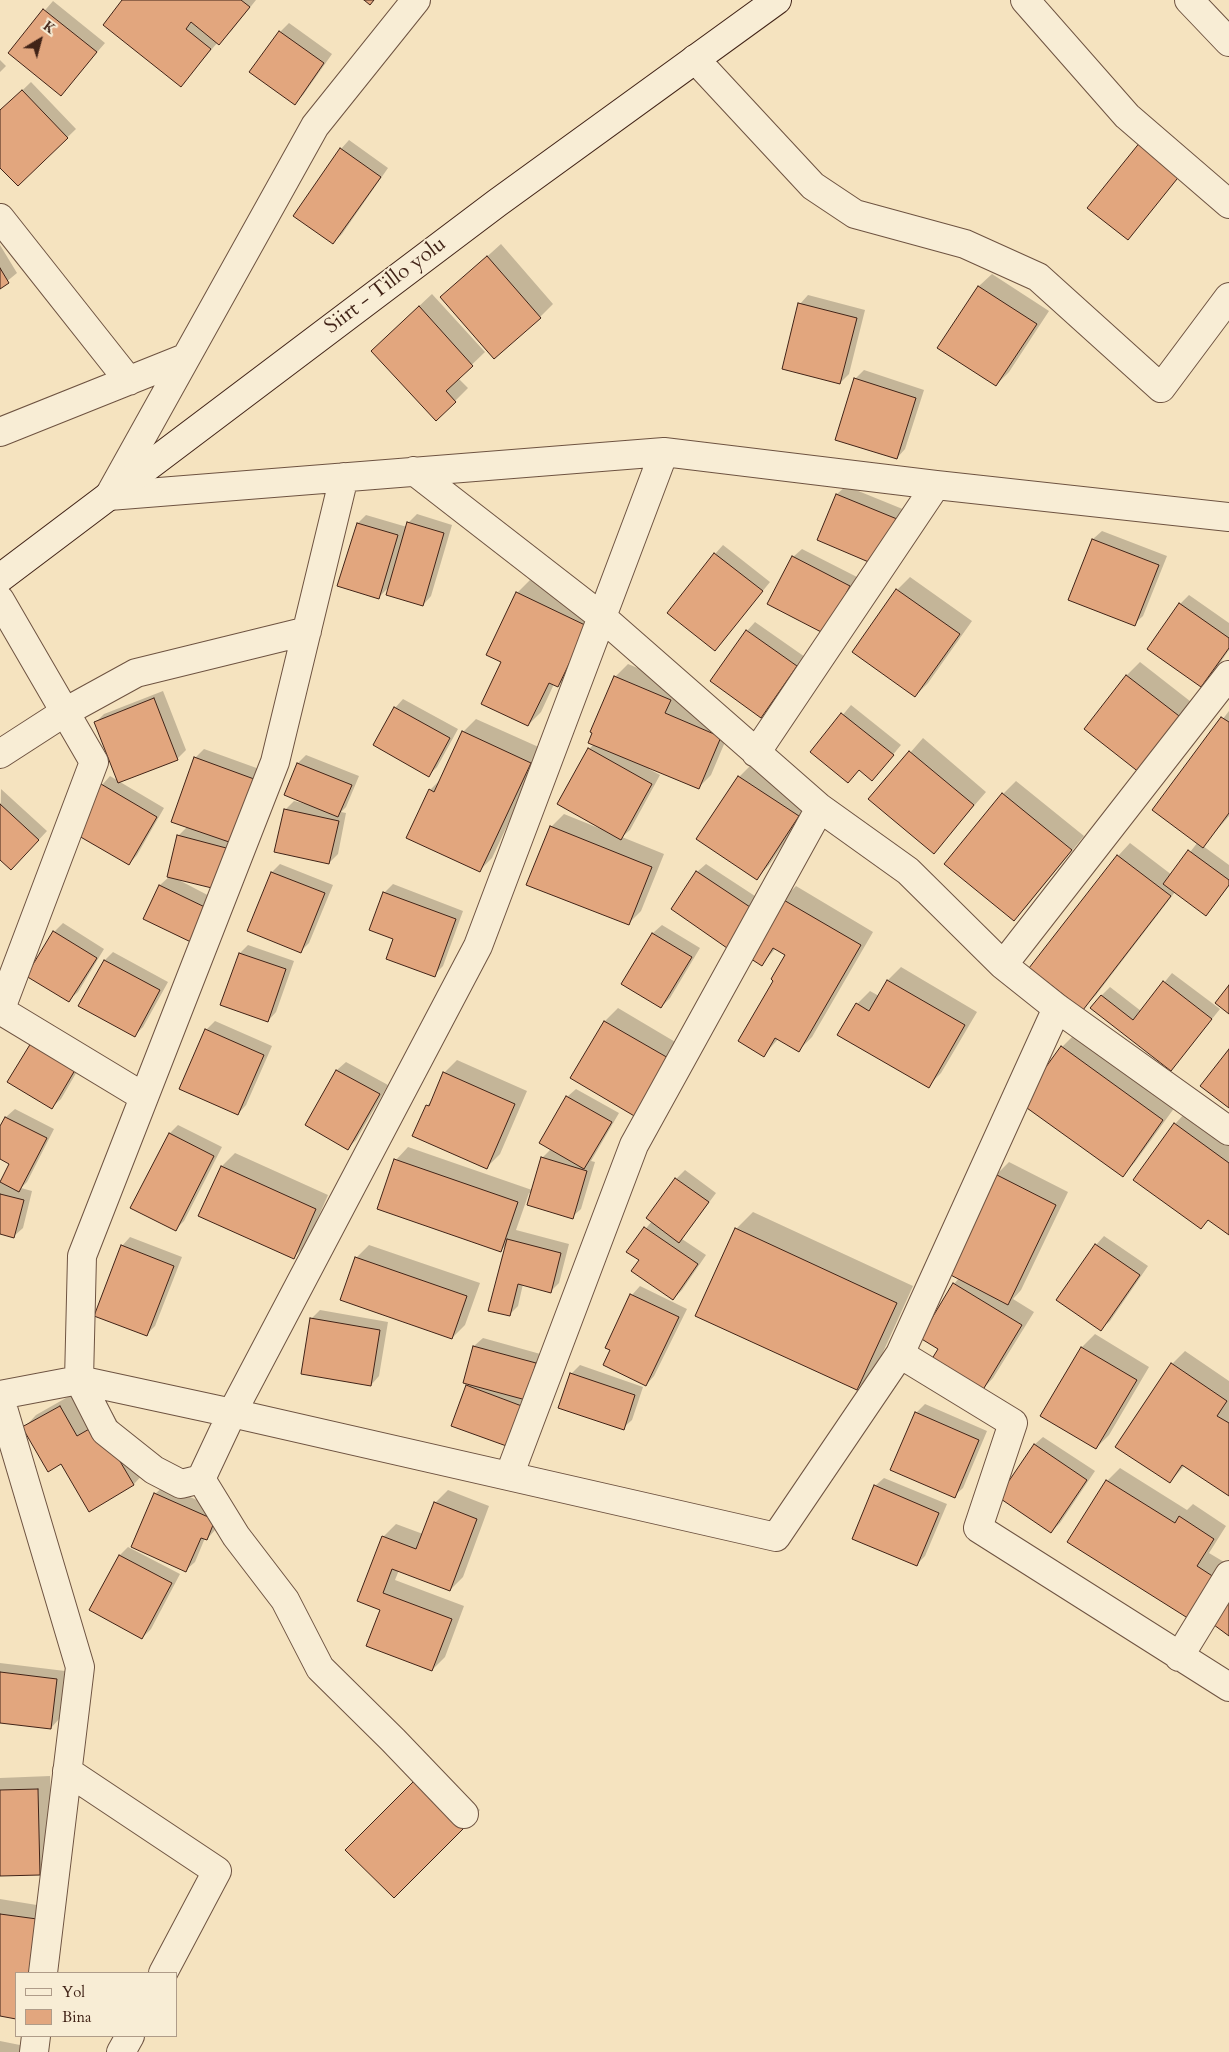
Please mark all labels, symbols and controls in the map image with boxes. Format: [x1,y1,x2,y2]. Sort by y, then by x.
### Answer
north arrow [15,15,65,65]
text: K [39,17,60,39]
street label: Siirt - Tillo yolu [320,232,452,340]
legend [15,1972,178,2037]
text: Yol [62,1982,85,2002]
text: Bina [62,2007,91,2027]

